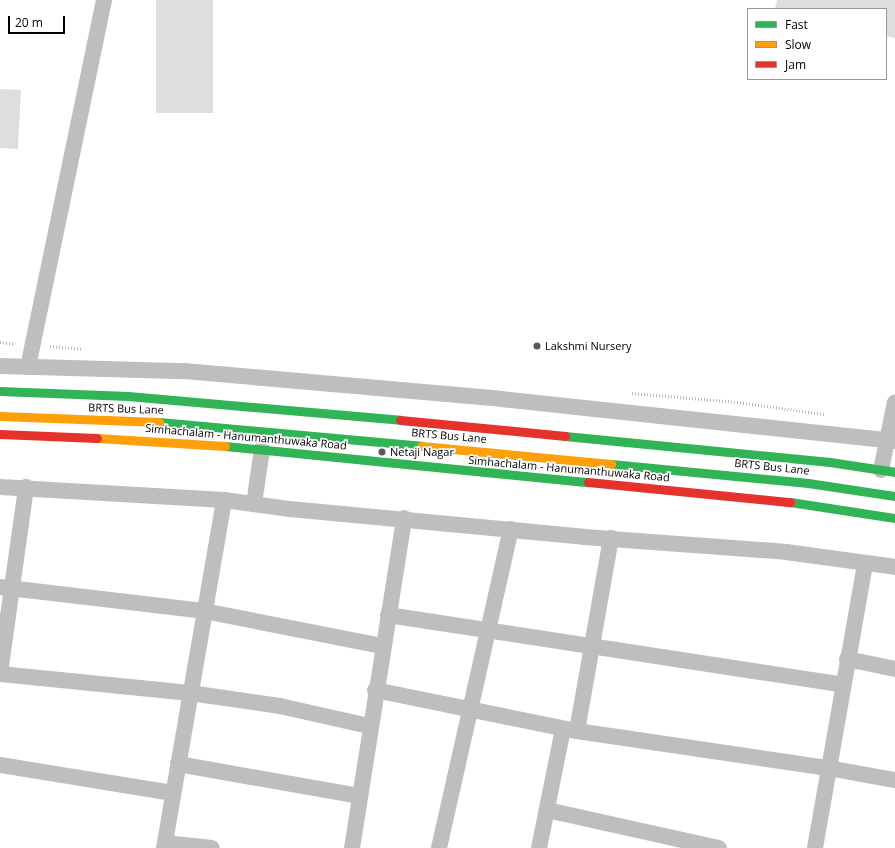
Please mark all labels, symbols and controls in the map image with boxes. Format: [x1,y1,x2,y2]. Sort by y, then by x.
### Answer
scale bar [10,8,67,34]
legend [747,8,887,80]
text: 20 m [15,14,43,31]
text: Fast [785,16,808,33]
text: Slow [785,36,811,53]
text: Jam [785,56,806,73]
place label: Lakshmi Nursery [545,339,631,353]
marker: Lakshmi Nursery [532,341,542,351]
street label: BRTS Bus Lane [88,401,164,417]
street label: Simhachalam - Hanumanthuwaka Road [145,422,347,452]
street label: BRTS Bus Lane [411,426,487,446]
place label: Netaji Nagar [390,445,454,459]
marker: Netaji Nagar [377,447,387,457]
street label: Simhachalam - Hanumanthuwaka Road [468,454,670,484]
street label: BRTS Bus Lane [734,456,810,478]

